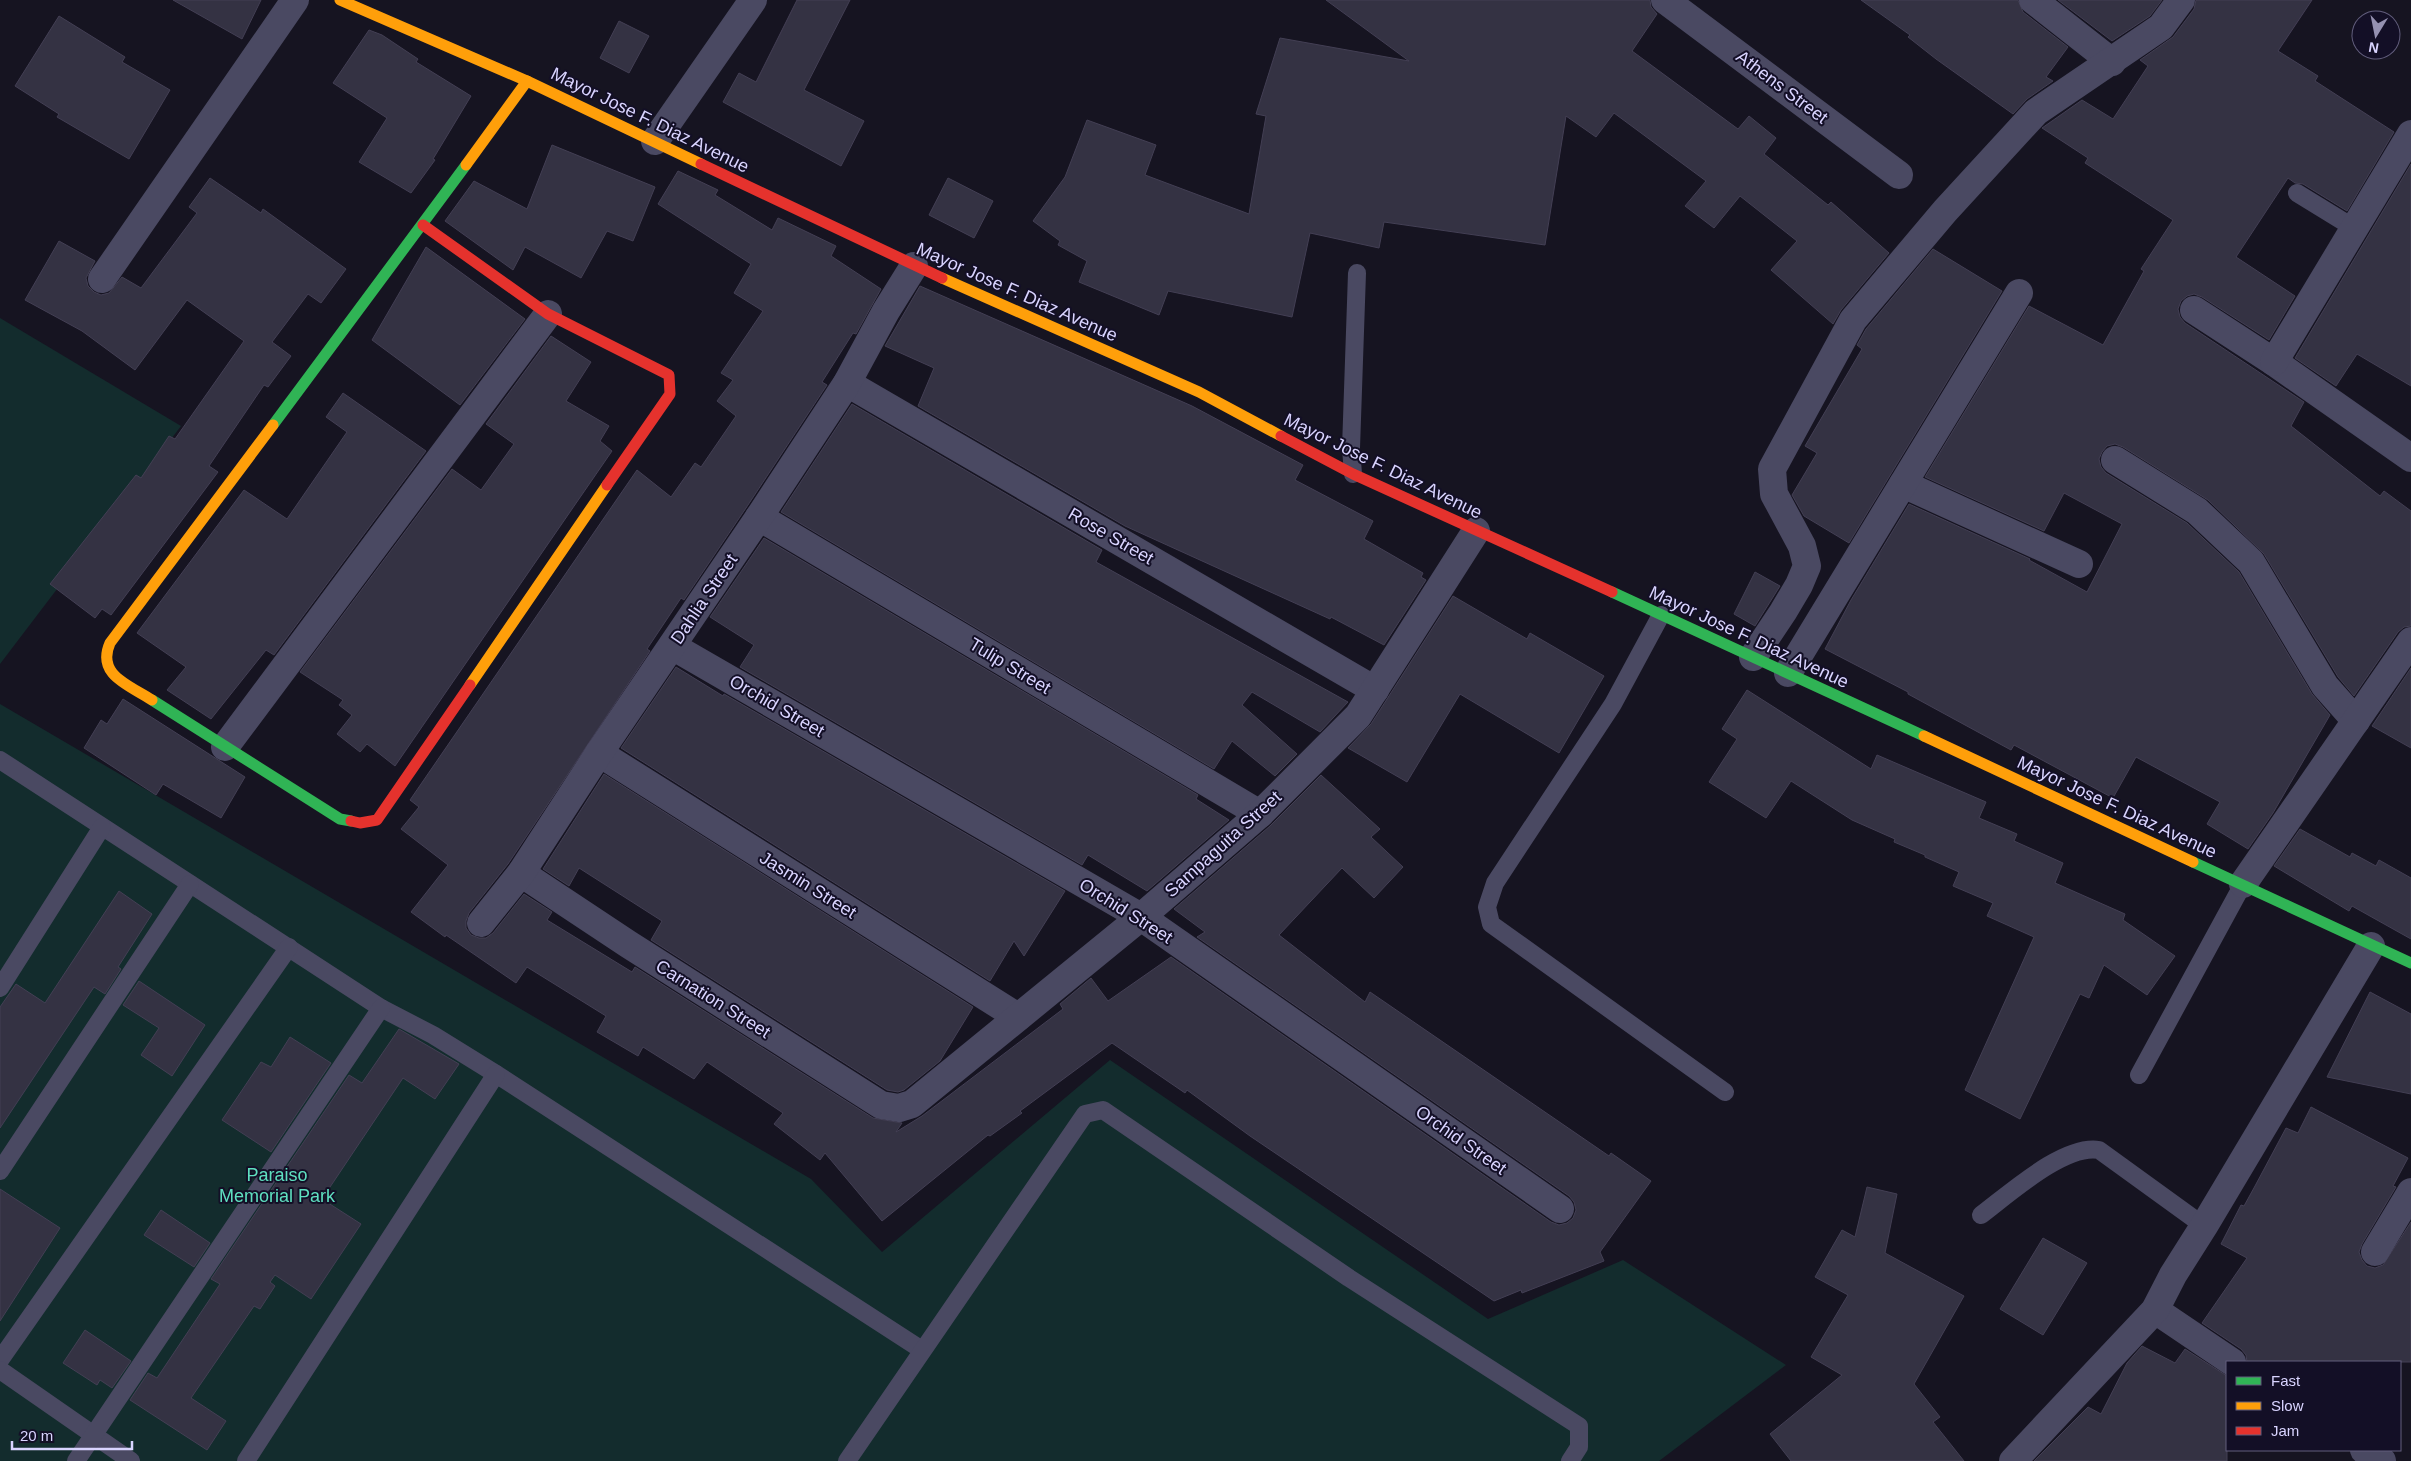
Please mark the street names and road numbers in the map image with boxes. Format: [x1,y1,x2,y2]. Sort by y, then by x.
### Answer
street label: Athens Street [1732,46,1832,128]
street label: Mayor Jose F. Diaz Avenue [548,63,752,177]
street label: Mayor Jose F. Diaz Avenue [913,239,1121,345]
street label: Mayor Jose F. Diaz Avenue [1281,409,1485,523]
street label: Rose Street [1065,504,1157,568]
street label: Dahlia Street [667,550,741,648]
street label: Mayor Jose F. Diaz Avenue [1646,582,1852,692]
street label: Tulip Street [966,634,1054,698]
street label: Orchid Street [726,671,828,741]
street label: Mayor Jose F. Diaz Avenue [2014,752,2220,862]
street label: Sampaguita Street [1161,787,1285,901]
street label: Jasmin Street [756,847,860,923]
street label: Orchid Street [1076,874,1176,948]
street label: Carnation Street [652,956,774,1042]
street label: Orchid Street [1412,1101,1510,1179]

